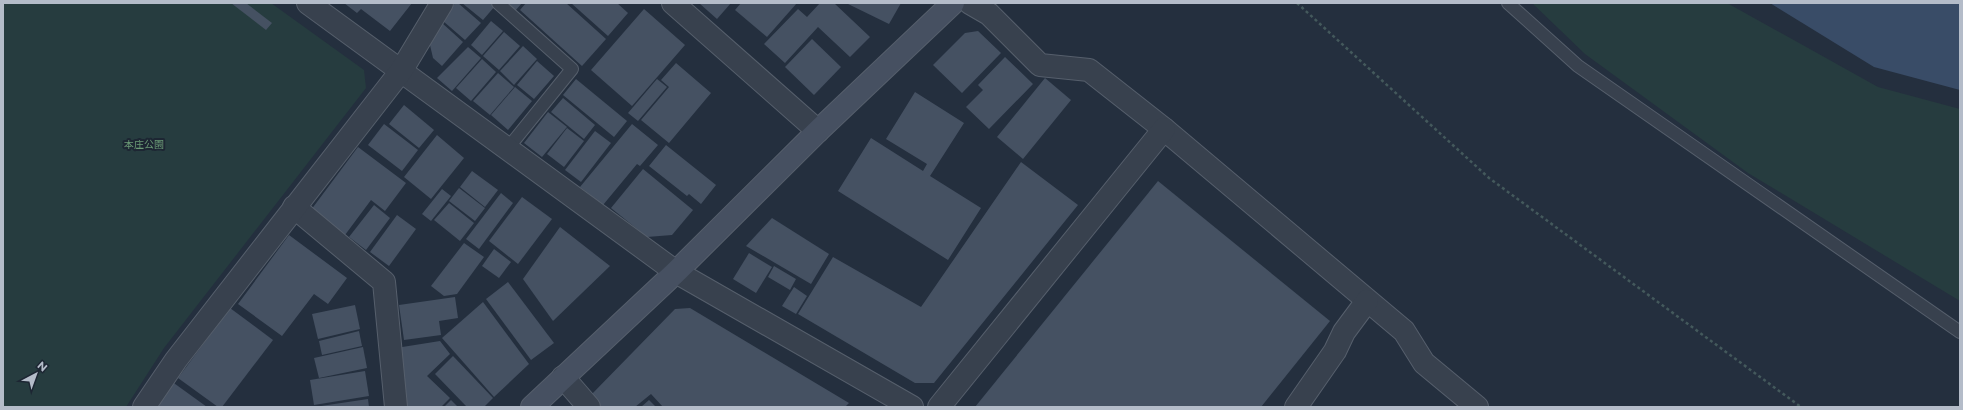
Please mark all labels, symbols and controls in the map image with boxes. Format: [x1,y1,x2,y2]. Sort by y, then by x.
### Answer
park label: 本庄公園 [124,138,164,151]
north arrow [16,354,56,394]
text: N [35,358,51,375]

